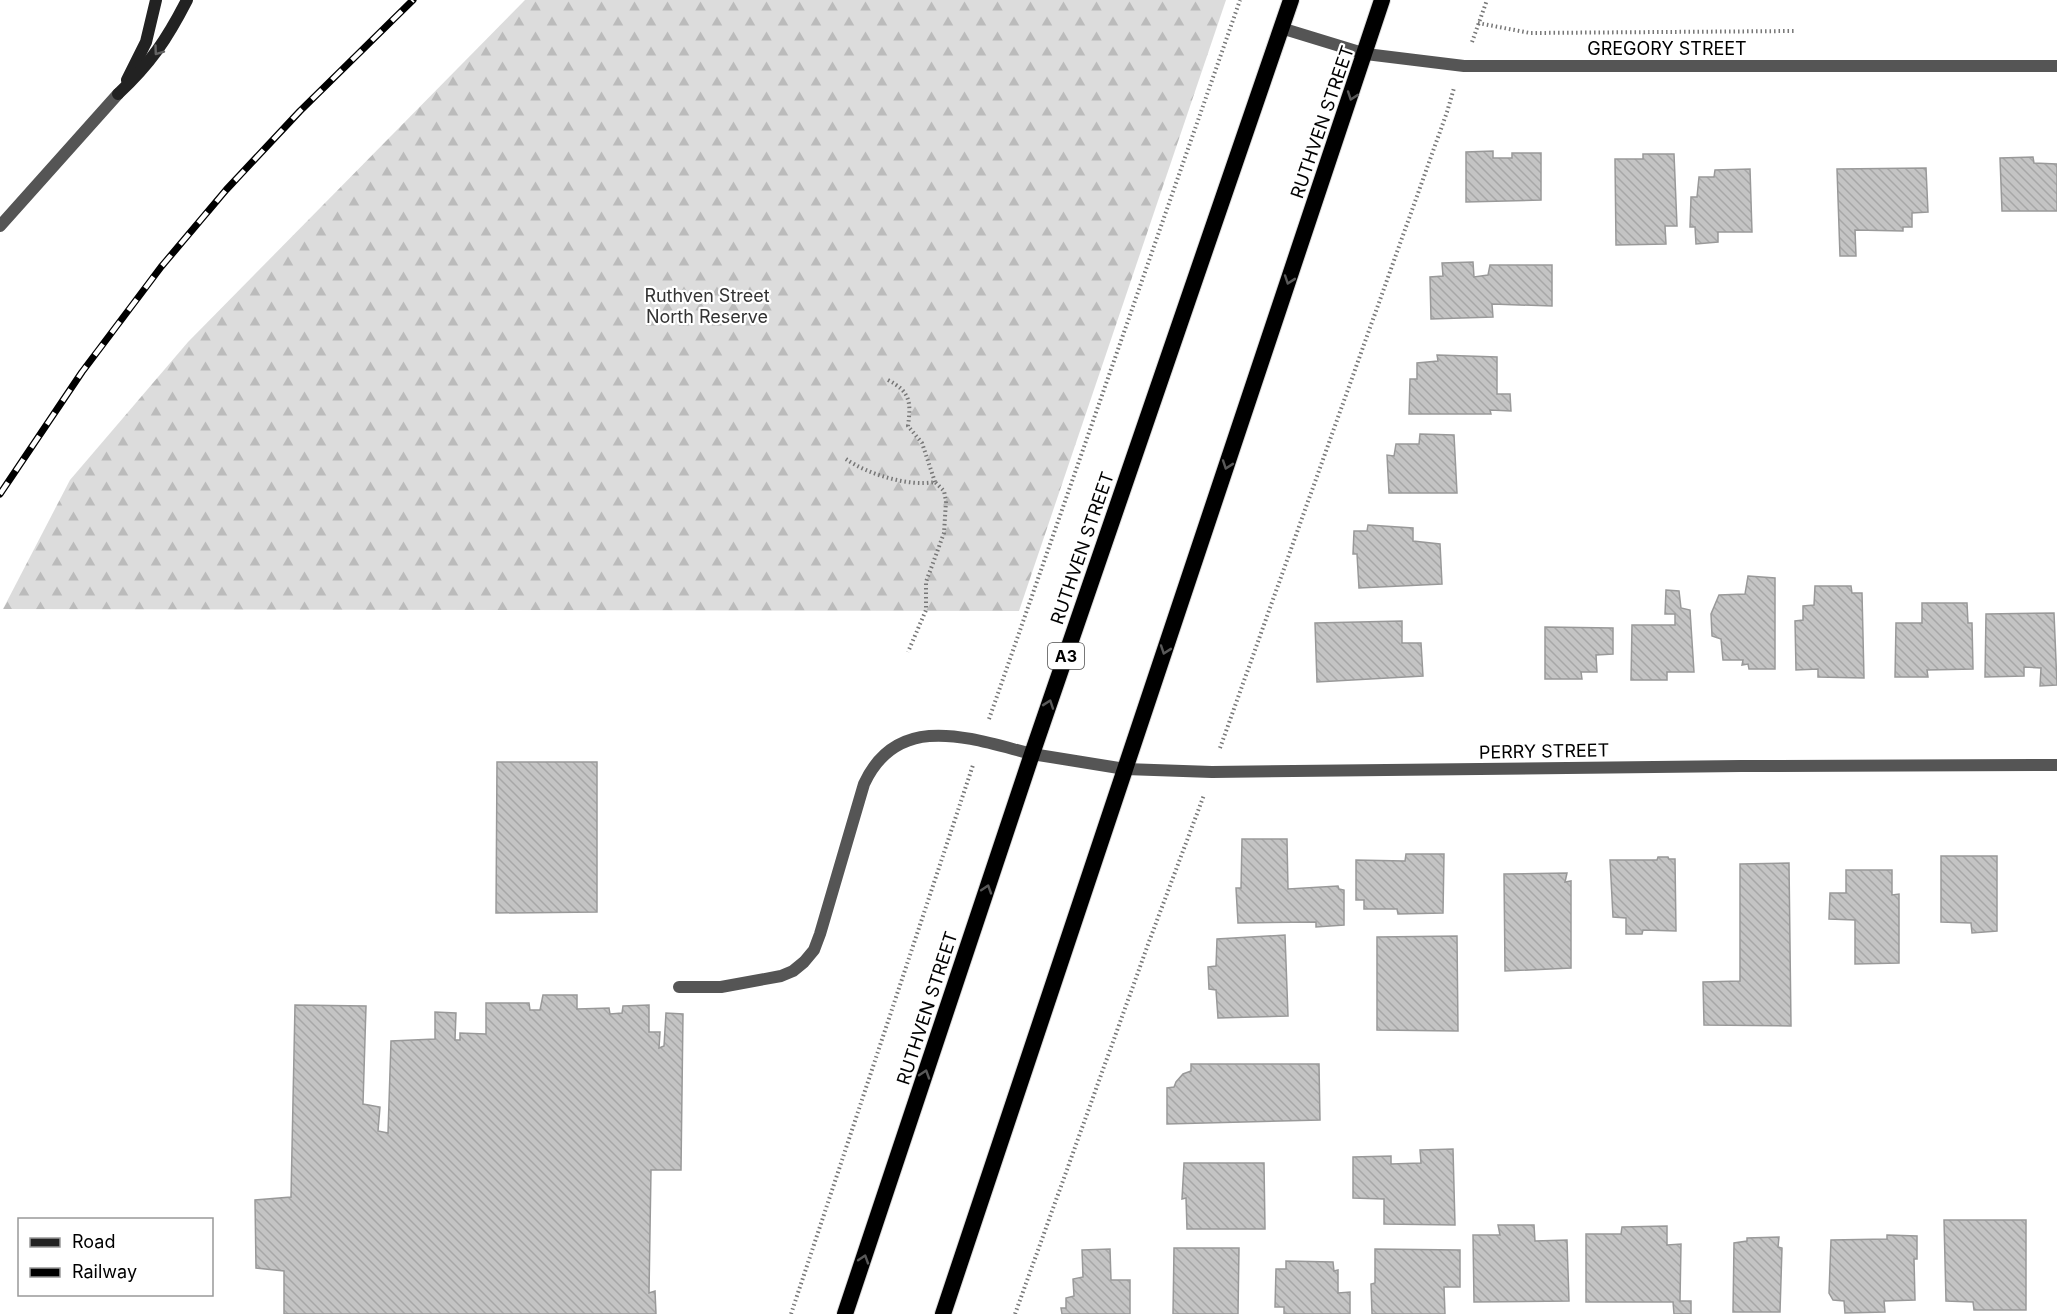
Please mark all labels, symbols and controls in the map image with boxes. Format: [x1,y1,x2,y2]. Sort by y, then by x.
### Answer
street label: GREGORY STREET [1587,38,1747,59]
street label: RUTHVEN STREET [1286,43,1358,201]
one-way arrow [154,44,165,55]
one-way arrow [1346,90,1359,101]
one-way arrow [1284,275,1297,285]
park label: Ruthven Street North Reserve [644,285,770,327]
one-way arrow [1222,459,1235,470]
street label: RUTHVEN STREET [1046,469,1118,627]
road number: A3 [1048,643,1084,669]
one-way arrow [1160,644,1172,655]
one-way arrow [1042,699,1055,710]
street label: PERRY STREET [1479,739,1609,763]
one-way arrow [980,884,992,895]
street label: RUTHVEN STREET [892,929,962,1087]
one-way arrow [918,1069,931,1079]
legend [18,1218,213,1296]
text: Road [72,1231,115,1252]
one-way arrow [856,1254,869,1264]
text: Railway [72,1261,137,1282]

